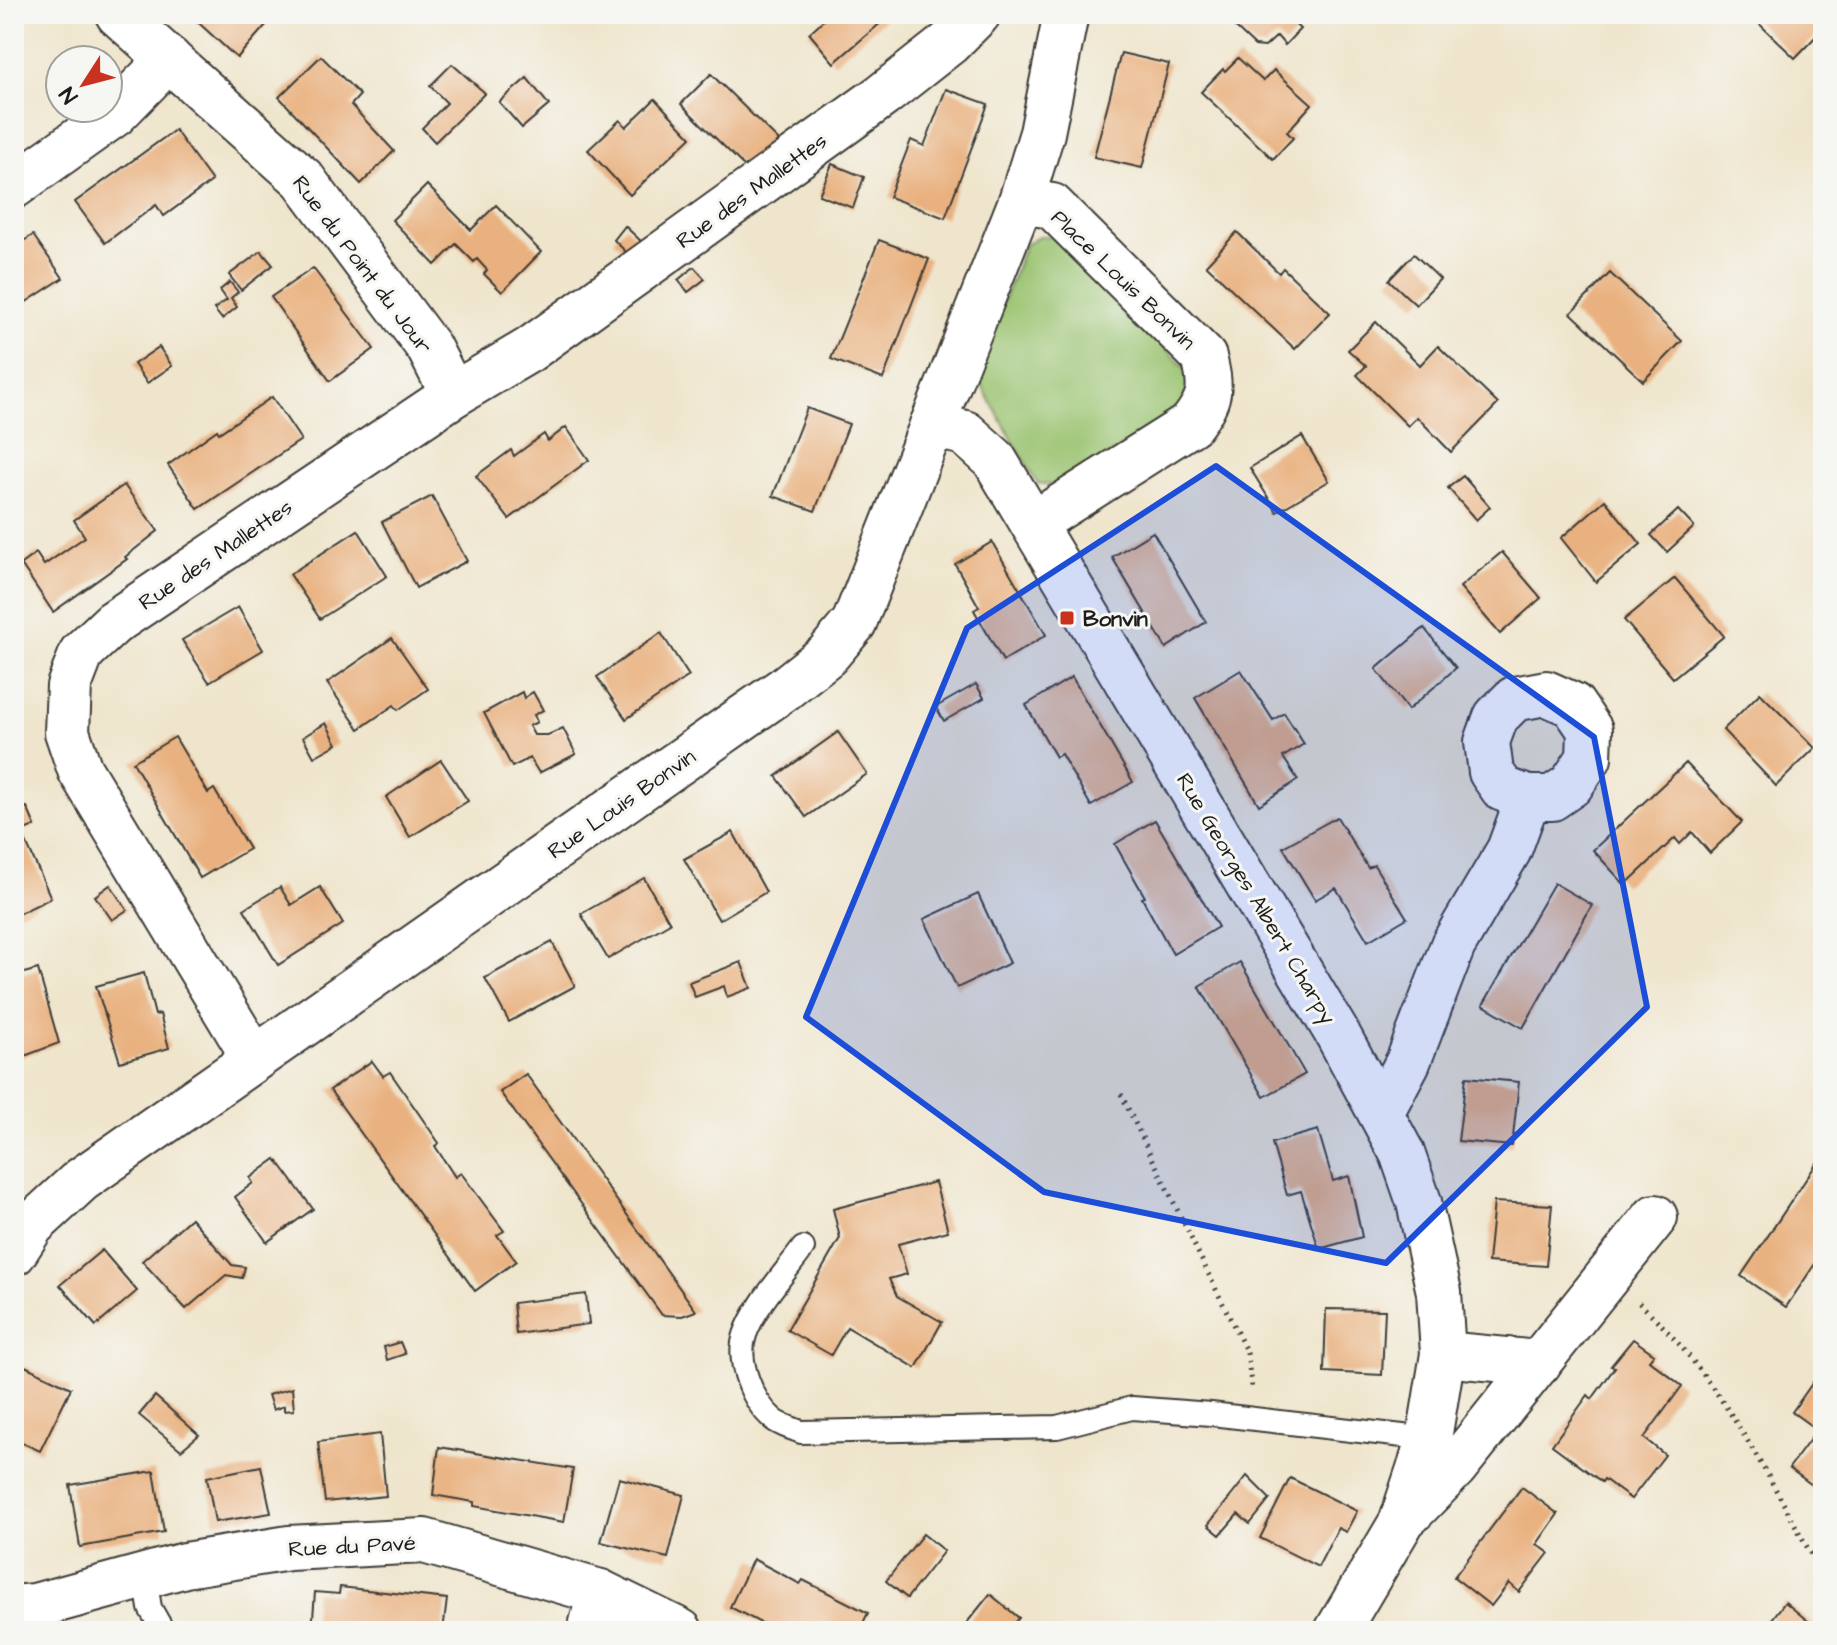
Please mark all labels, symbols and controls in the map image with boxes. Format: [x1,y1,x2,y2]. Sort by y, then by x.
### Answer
north arrow [44,44,124,124]
text: N [52,80,86,110]
street label: Rue des Mallettes [670,126,834,257]
street label: Rue du Point du Jour [284,169,439,360]
street label: Place Louis Bonvin [1044,203,1202,357]
street label: Rue des Mallettes [133,492,299,618]
place label: Bonvin [1083,604,1148,635]
marker: Bonvin [1058,609,1076,627]
street label: Rue Louis Bonvin [542,742,702,867]
street label: Rue Georges Albert Charpy [1167,767,1343,1031]
street label: Rue du Pavé [288,1528,417,1565]

